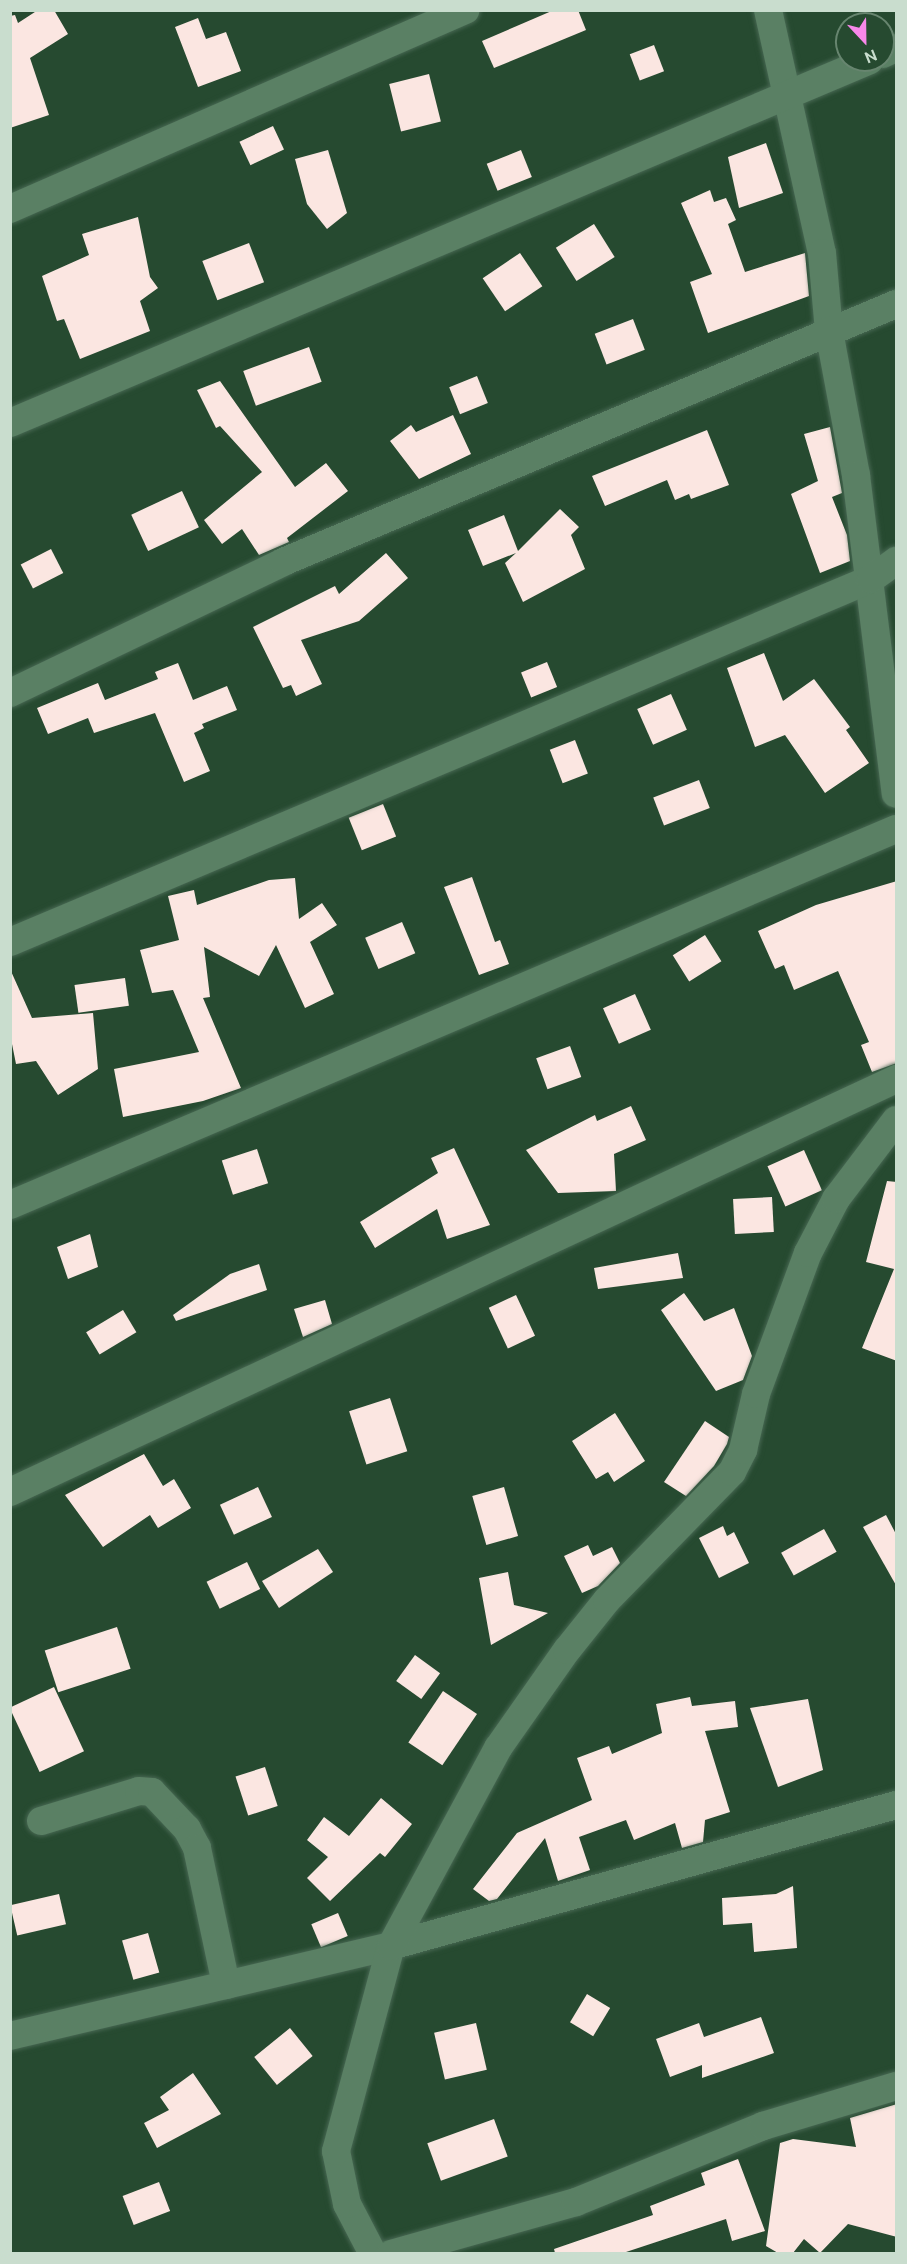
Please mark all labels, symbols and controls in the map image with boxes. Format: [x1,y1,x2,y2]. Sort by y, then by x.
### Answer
north arrow [835,12,895,72]
text: N [862,46,880,67]

